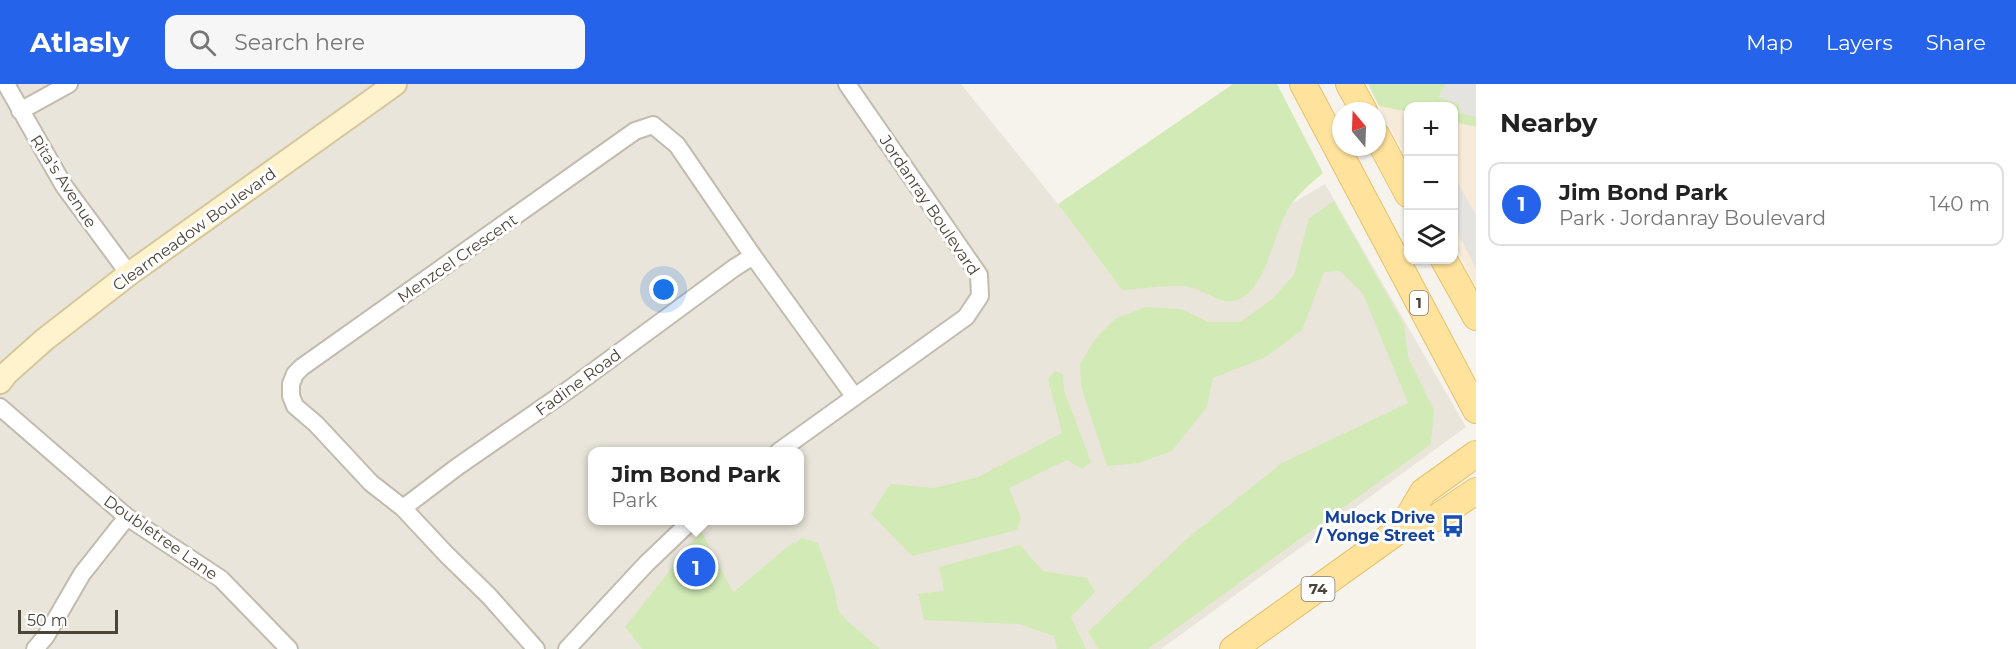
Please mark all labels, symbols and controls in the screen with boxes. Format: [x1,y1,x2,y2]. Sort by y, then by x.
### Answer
search box [165,15,585,69]
text: Atlasly [30,25,129,59]
icon: search [186,26,219,59]
text: Search here [234,29,365,56]
text: Map [1746,30,1793,55]
text: Layers [1826,30,1893,55]
text: Share [1926,30,1986,55]
north arrow [1332,102,1386,156]
map controls [1404,102,1458,264]
button: + [1404,102,1458,156]
text: Nearby [1500,107,1597,139]
street label: Rita's Avenue [26,131,101,231]
street label: Jordanray Boulevard [875,131,983,279]
button: − [1404,156,1458,210]
street label: Clearmeadow Boulevard [109,164,280,295]
text: Jim Bond Park [1559,179,1728,206]
text: 1 [1518,192,1525,216]
text: 140 m [1930,192,1990,216]
text: Park · Jordanray Boulevard [1559,206,1826,230]
street label: Menzcel Crescent [394,210,521,307]
button: layers [1404,210,1458,264]
your location [649,275,678,304]
road number: 1 [1410,291,1428,315]
street label: Fadine Road [532,345,625,420]
popup [588,447,804,525]
text: Jim Bond Park [612,461,780,488]
text: Park [612,488,657,512]
street label: Doubletree Lane [100,491,221,584]
place label: Mulock Drive / Yonge Street [1315,508,1435,545]
bus stop icon: Mulock Drive / Yonge Street [1440,513,1466,539]
pin: 1 [676,544,716,590]
road number: 74 [1302,577,1334,601]
scale bar [18,607,118,634]
text: 50 m [27,611,68,630]

